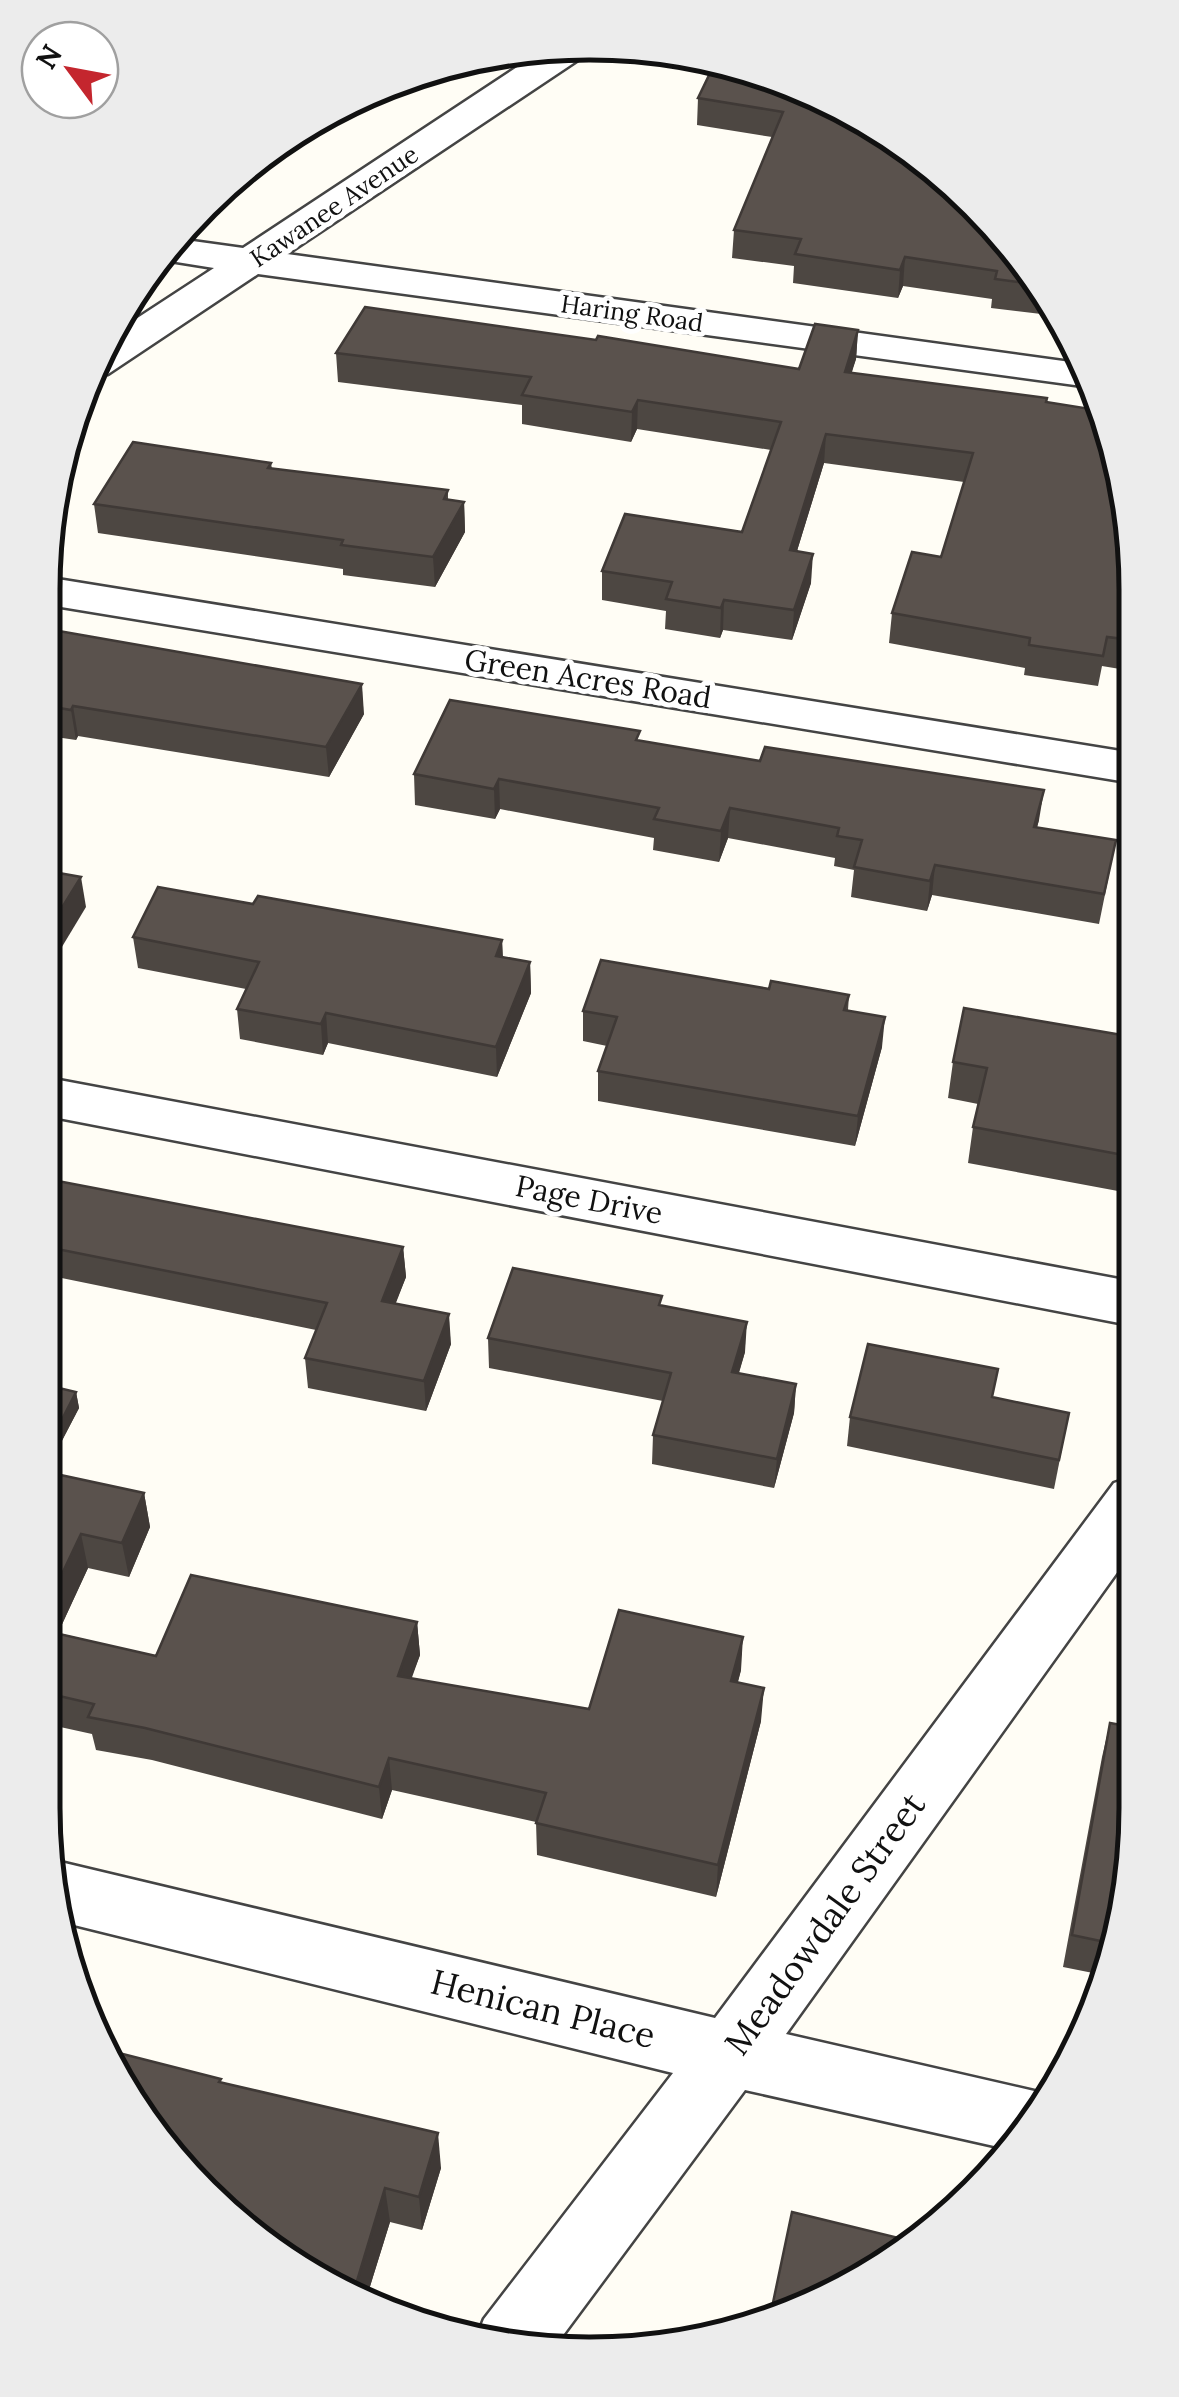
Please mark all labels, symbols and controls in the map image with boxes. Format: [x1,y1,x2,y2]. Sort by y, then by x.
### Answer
north arrow [20,20,120,120]
text: N [28,38,70,75]
street label: Kawanee Avenue [244,138,424,274]
street label: Haring Road [559,287,705,339]
street label: Green Acres Road [462,640,714,716]
street label: Page Drive [512,1166,666,1233]
street label: Meadowdale Street [714,1783,935,2064]
street label: Henican Place [426,1959,660,2058]

